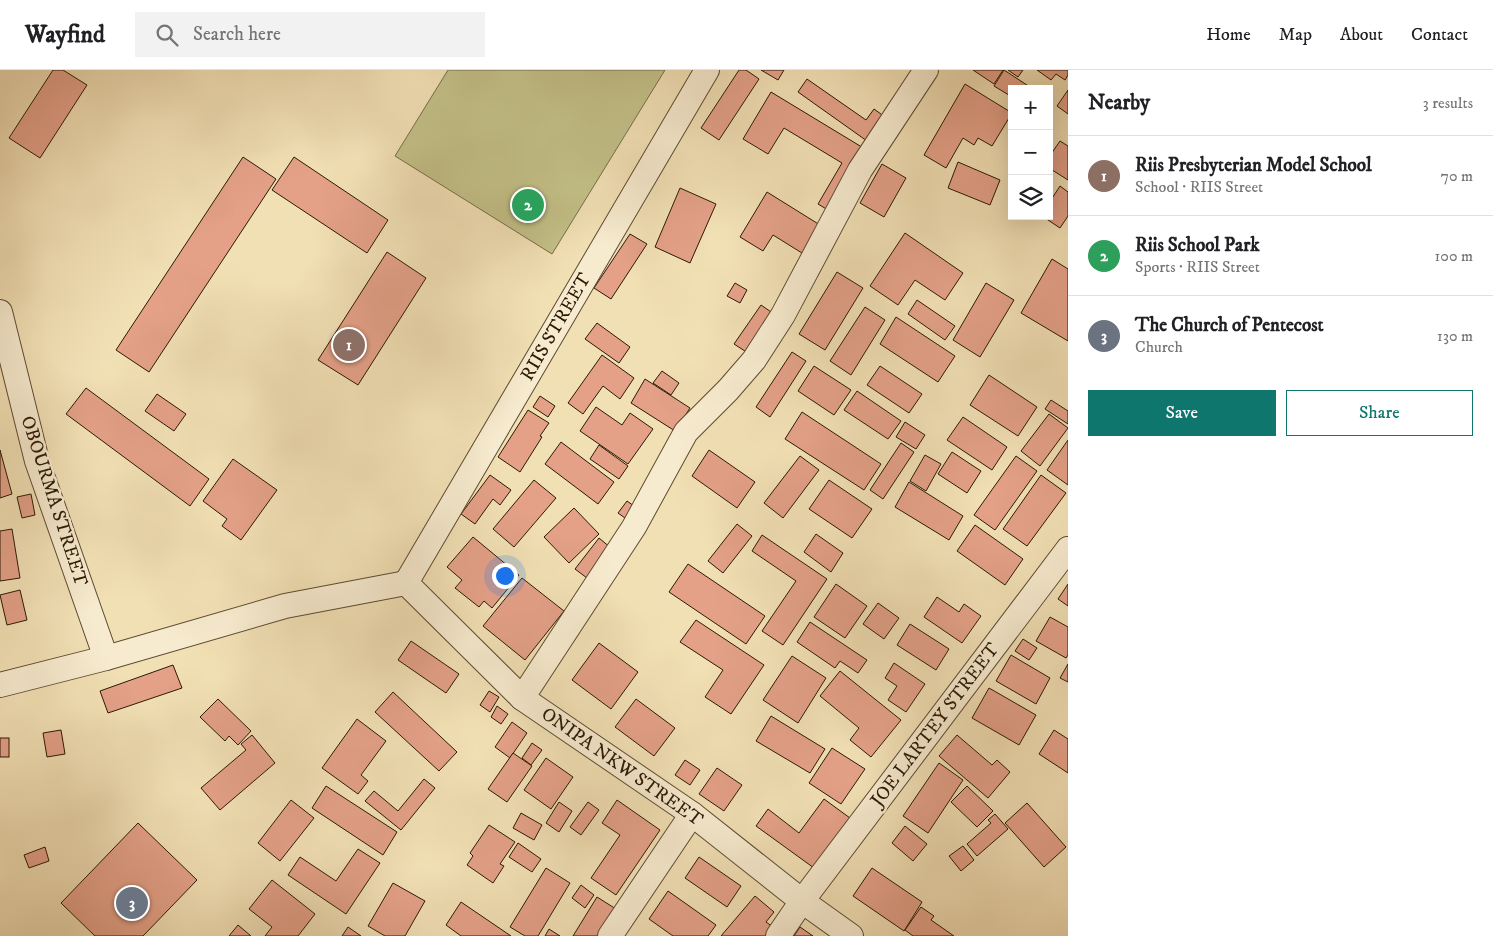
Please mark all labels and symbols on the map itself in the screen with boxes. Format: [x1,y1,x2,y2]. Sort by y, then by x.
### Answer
pin: 2 [512,186,544,224]
street label: RIIS STREET [516,268,596,385]
pin: 1 [333,326,365,364]
street label: OBOURMA STREET [16,413,93,590]
your location [492,563,518,589]
street label: JOE LARTEY STREET [865,638,1004,813]
street label: ONIPA NKW STREET [537,703,708,832]
pin: 3 [116,884,148,922]

